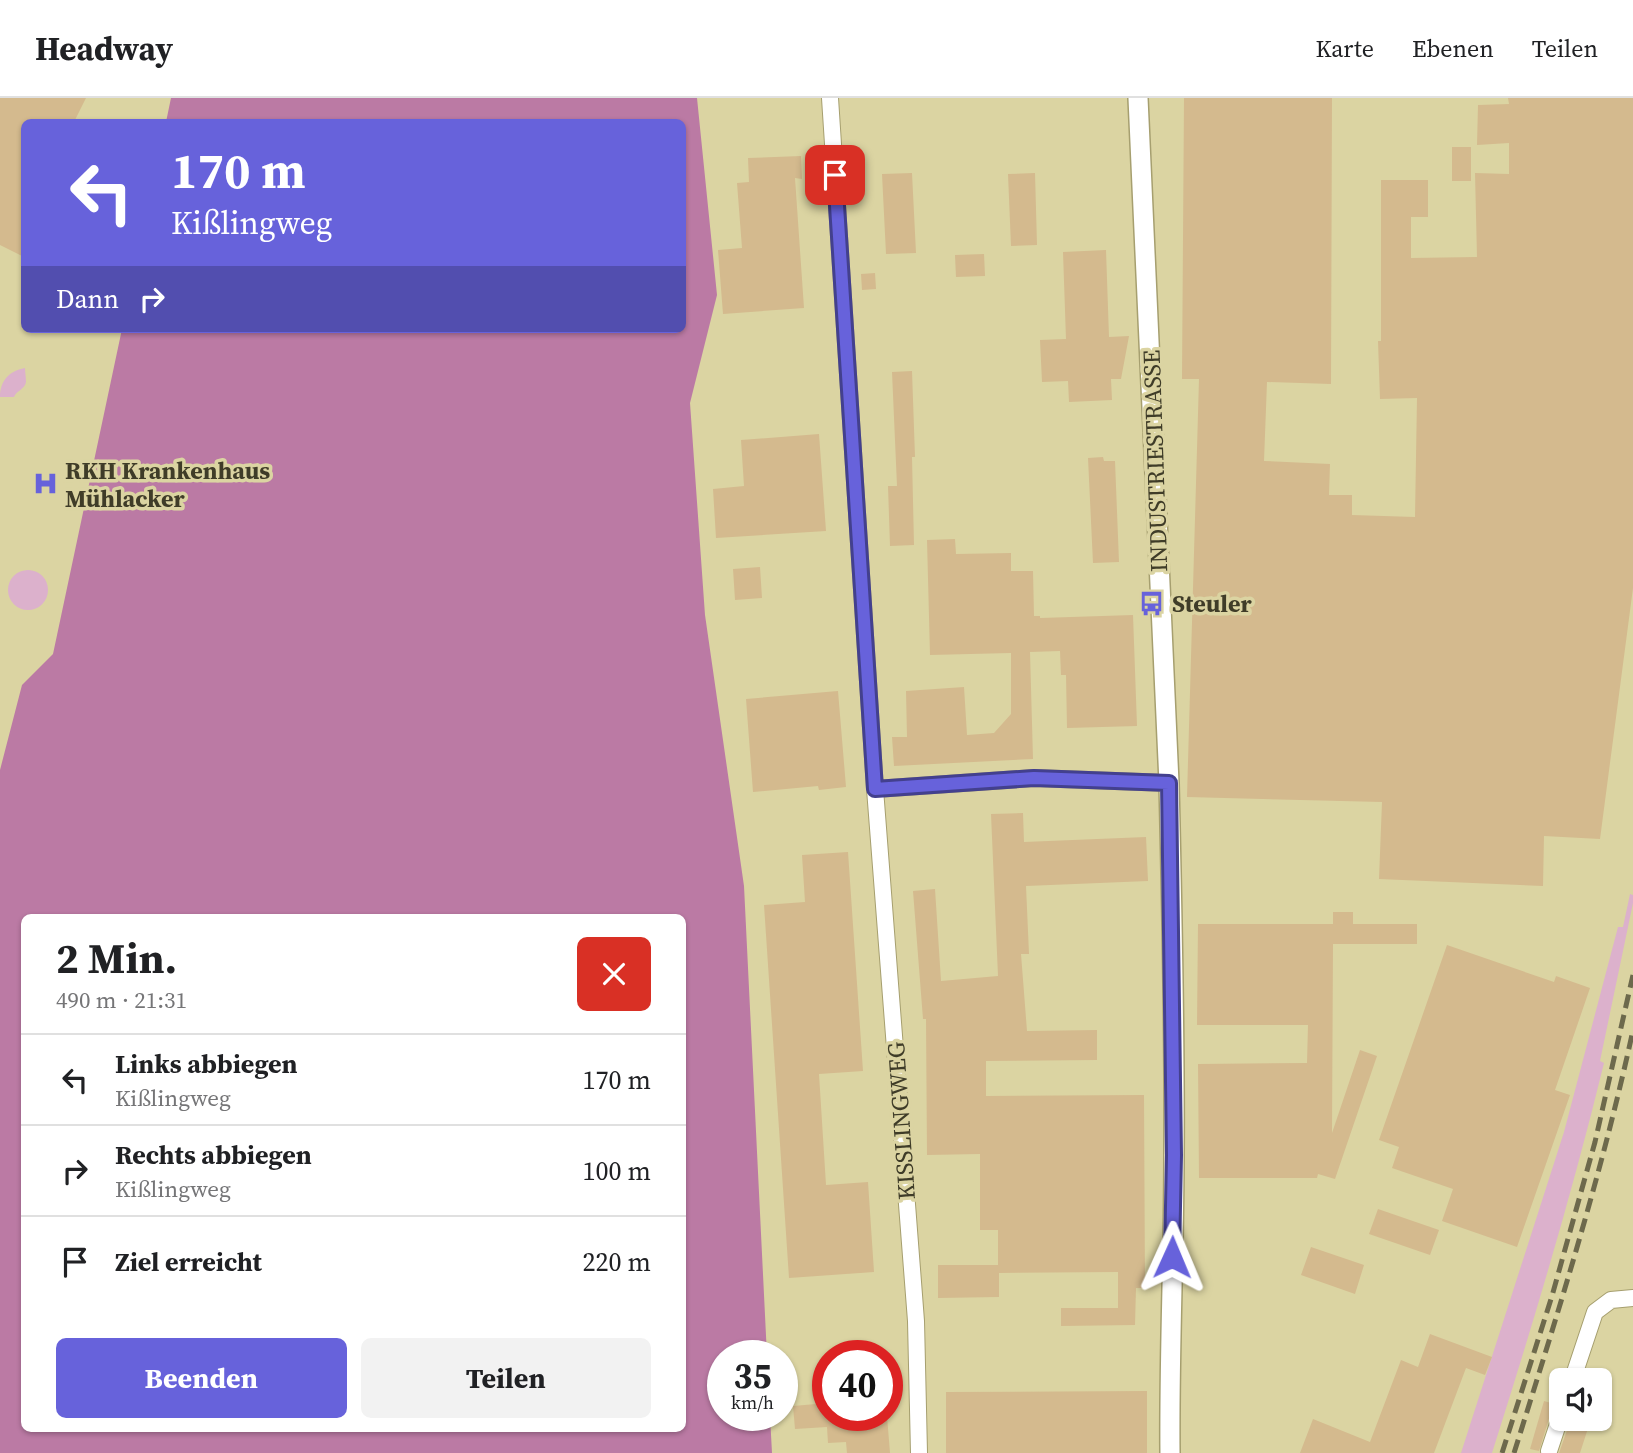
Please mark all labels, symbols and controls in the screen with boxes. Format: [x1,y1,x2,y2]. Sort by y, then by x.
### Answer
text: Headway [35,26,173,71]
text: Karte [1315,32,1374,65]
text: Ebenen [1412,32,1494,65]
text: Teilen [1532,32,1598,65]
text: 170 m [171,137,306,204]
pin [805,145,865,205]
icon: left [56,147,147,238]
icon: arrive [816,156,854,194]
text: Kißlingweg [171,201,332,245]
icon: right [133,280,171,318]
text: Dann [56,281,119,317]
street label: INDUSTRIESTRASSE [1135,349,1175,573]
place label: RKH Krankenhaus Mühlacker [65,454,270,515]
hospital icon: RKH Krankenhaus Mühlacker [31,470,59,498]
place label: Steuler [1172,587,1253,620]
bus stop icon: Steuler [1138,589,1166,617]
text: 2 Min. [56,929,177,987]
button: close [577,937,651,1011]
text: 490 m · 21:31 [56,984,187,1016]
street label: KISSLINGWEG [879,1040,923,1201]
text: Links abbiegen [115,1046,298,1082]
icon: left [56,1061,94,1099]
text: 170 m [583,1062,651,1098]
text: Kißlingweg [115,1082,231,1114]
text: Rechts abbiegen [115,1137,312,1173]
icon: right [56,1152,94,1190]
text: 100 m [583,1153,651,1189]
text: Kißlingweg [115,1173,231,1205]
position arrow [1135,1220,1209,1294]
icon: arrive [56,1243,94,1281]
text: Ziel erreicht [115,1244,262,1280]
text: 220 m [583,1244,651,1280]
button: Beenden [56,1338,347,1418]
button: Teilen [361,1338,651,1418]
speed limit sign: 40 [812,1340,903,1431]
text: 35 [734,1352,771,1400]
map controls [1549,1368,1612,1431]
button: sound [1549,1368,1612,1431]
text: km/h [731,1390,774,1415]

